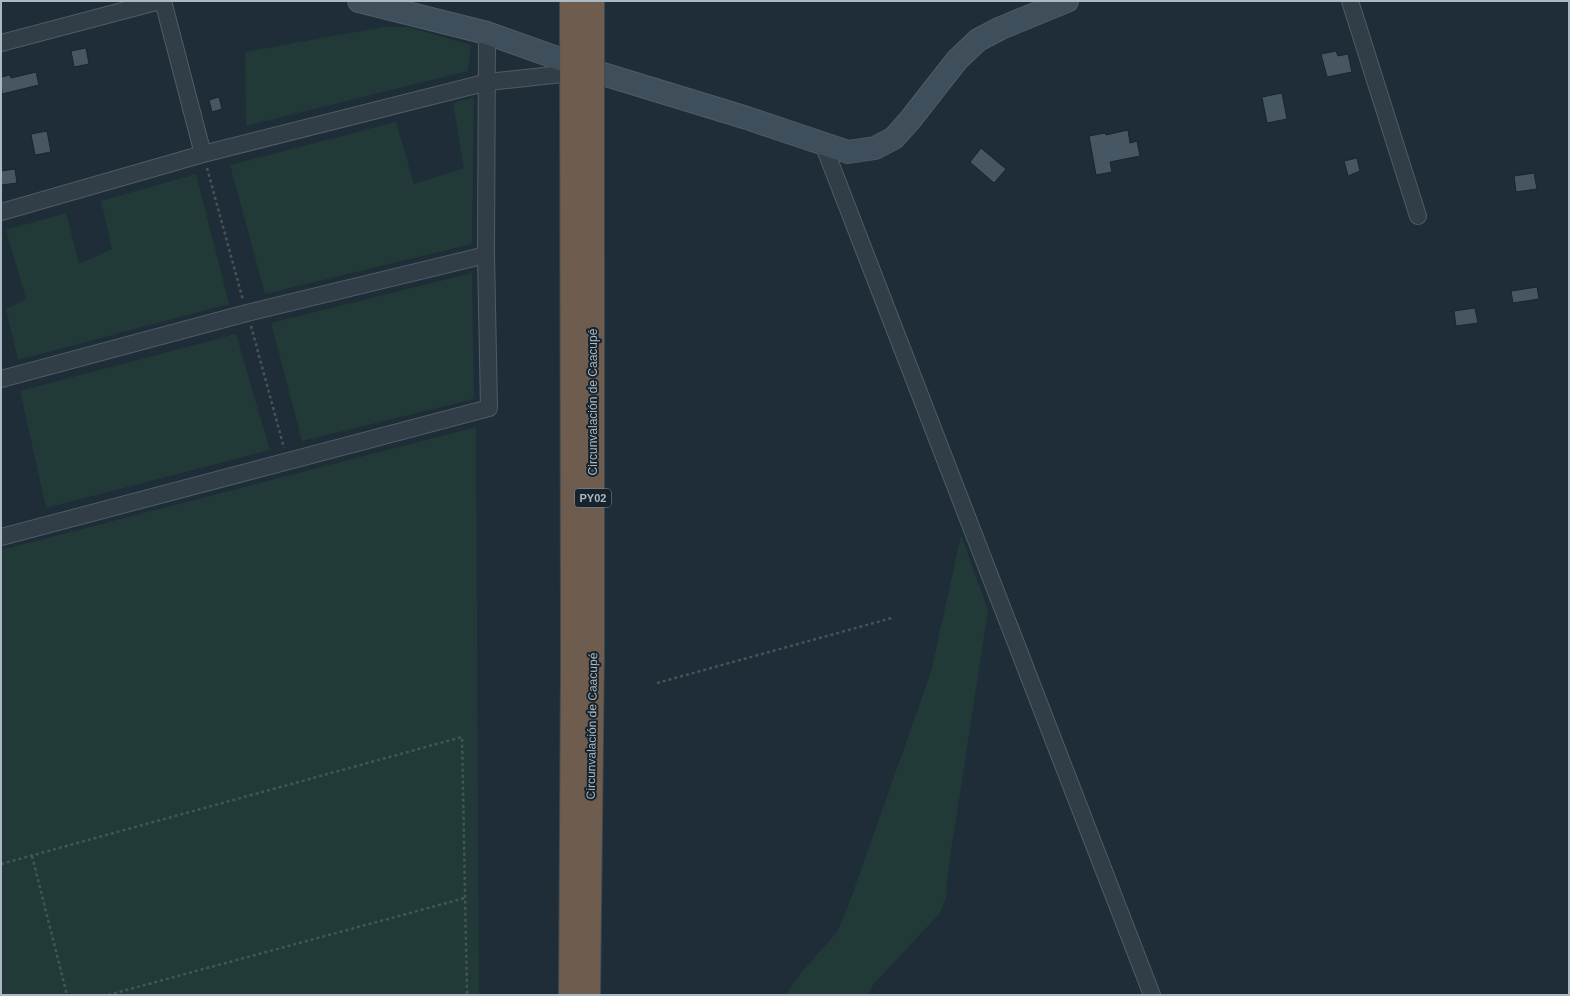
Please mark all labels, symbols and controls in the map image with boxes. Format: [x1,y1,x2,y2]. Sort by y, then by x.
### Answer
street label: Circunvalación de Caacupé [586,328,600,475]
road number: PY02 [575,489,611,507]
street label: Circunvalación de Caacupé [584,652,600,799]

